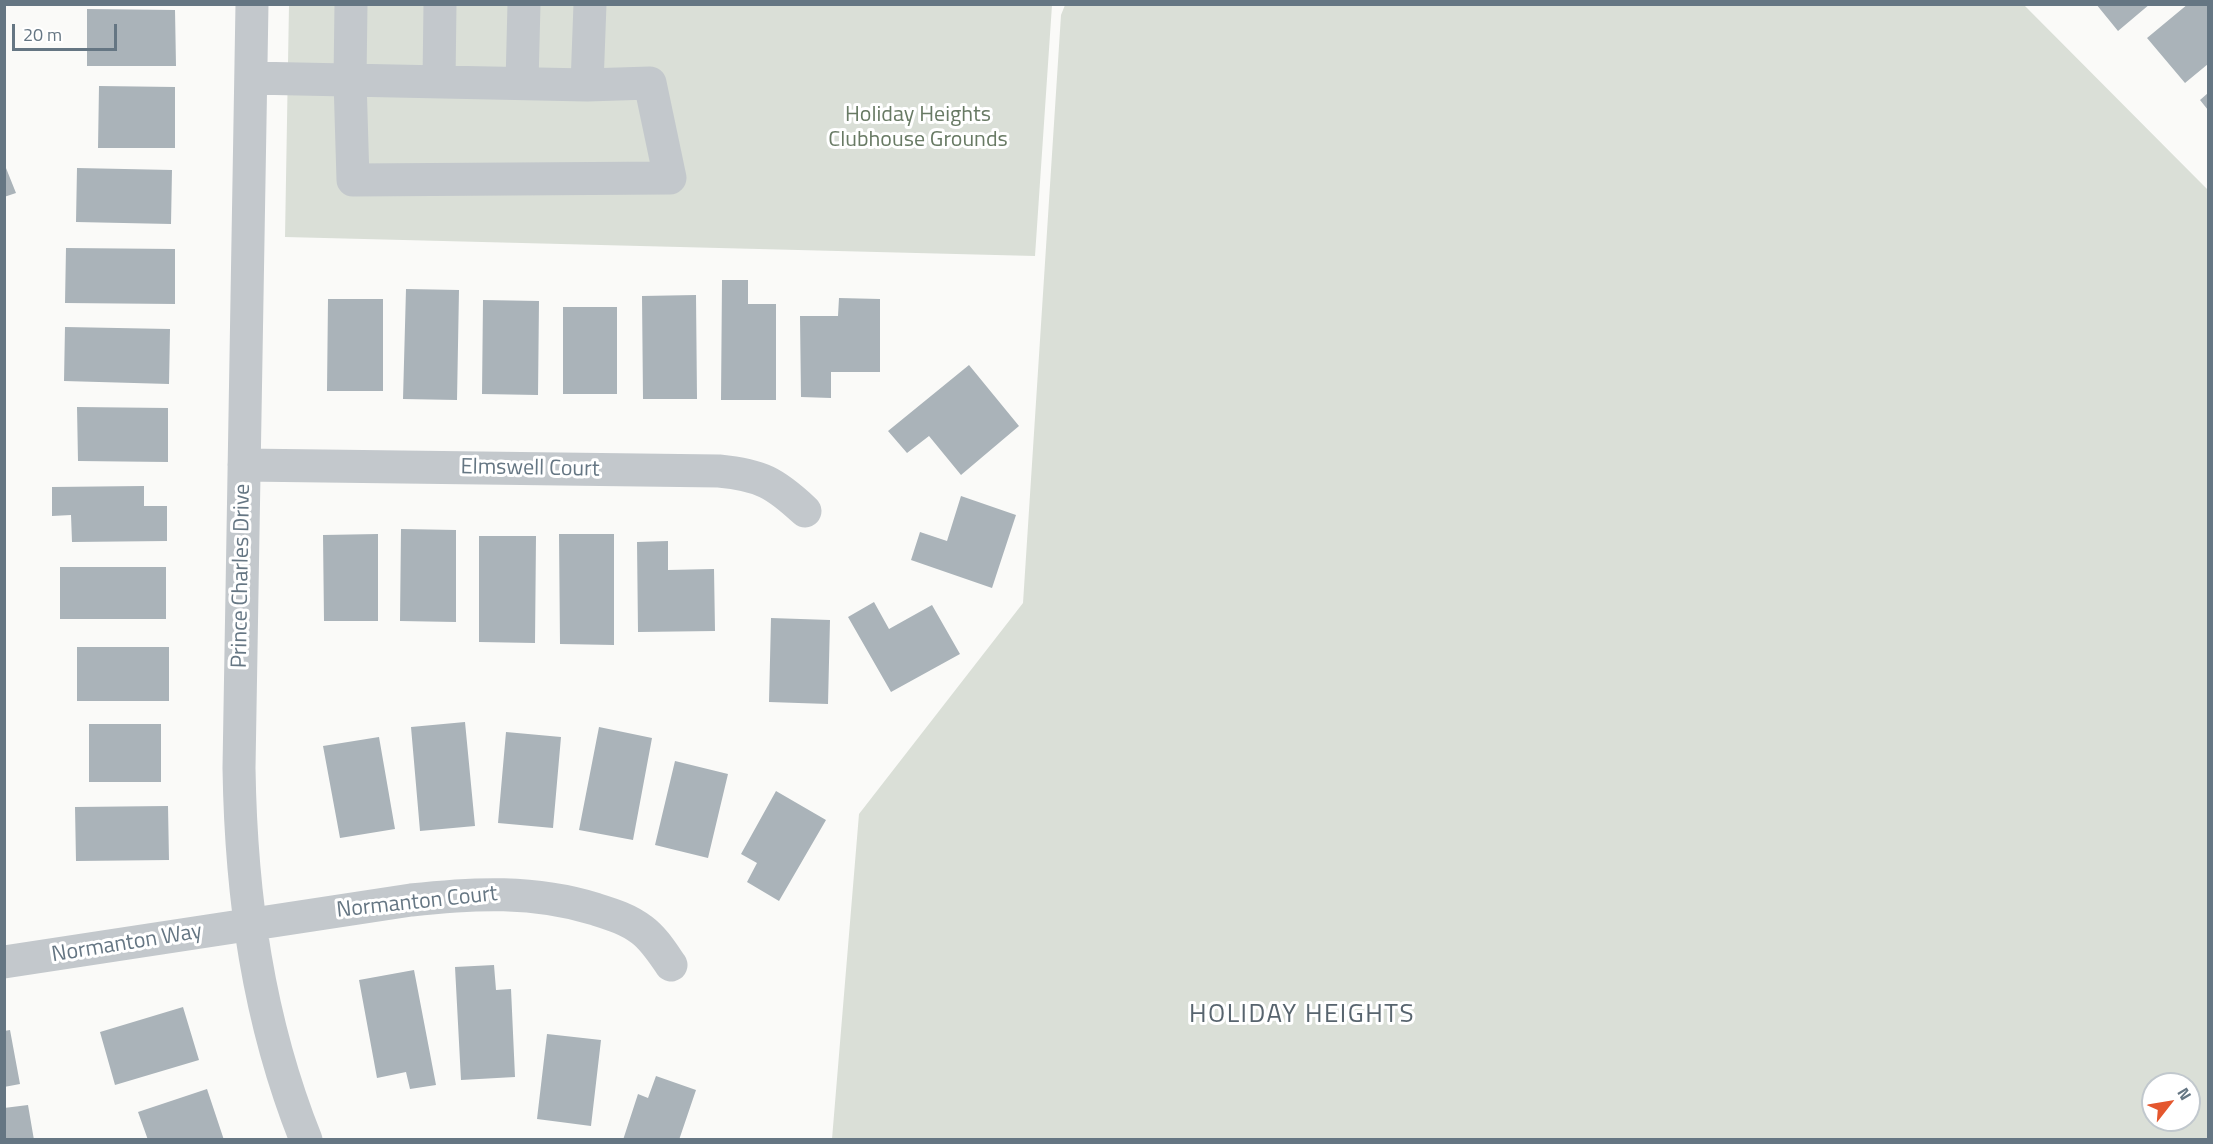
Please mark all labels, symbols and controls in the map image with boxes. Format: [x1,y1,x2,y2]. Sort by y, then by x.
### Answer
scale bar [15,12,120,50]
text: 20 m [23,21,62,48]
park label: Holiday Heights Clubhouse Grounds [828,103,1008,154]
street label: Elmswell Court [460,455,600,483]
street label: Prince Charles Drive [227,484,257,668]
street label: Normanton Court [335,881,499,925]
street label: Normanton Way [50,919,204,969]
district label: HOLIDAY HEIGHTS [1189,1000,1415,1032]
north arrow [2141,1072,2201,1132]
text: N [2172,1083,2198,1105]

